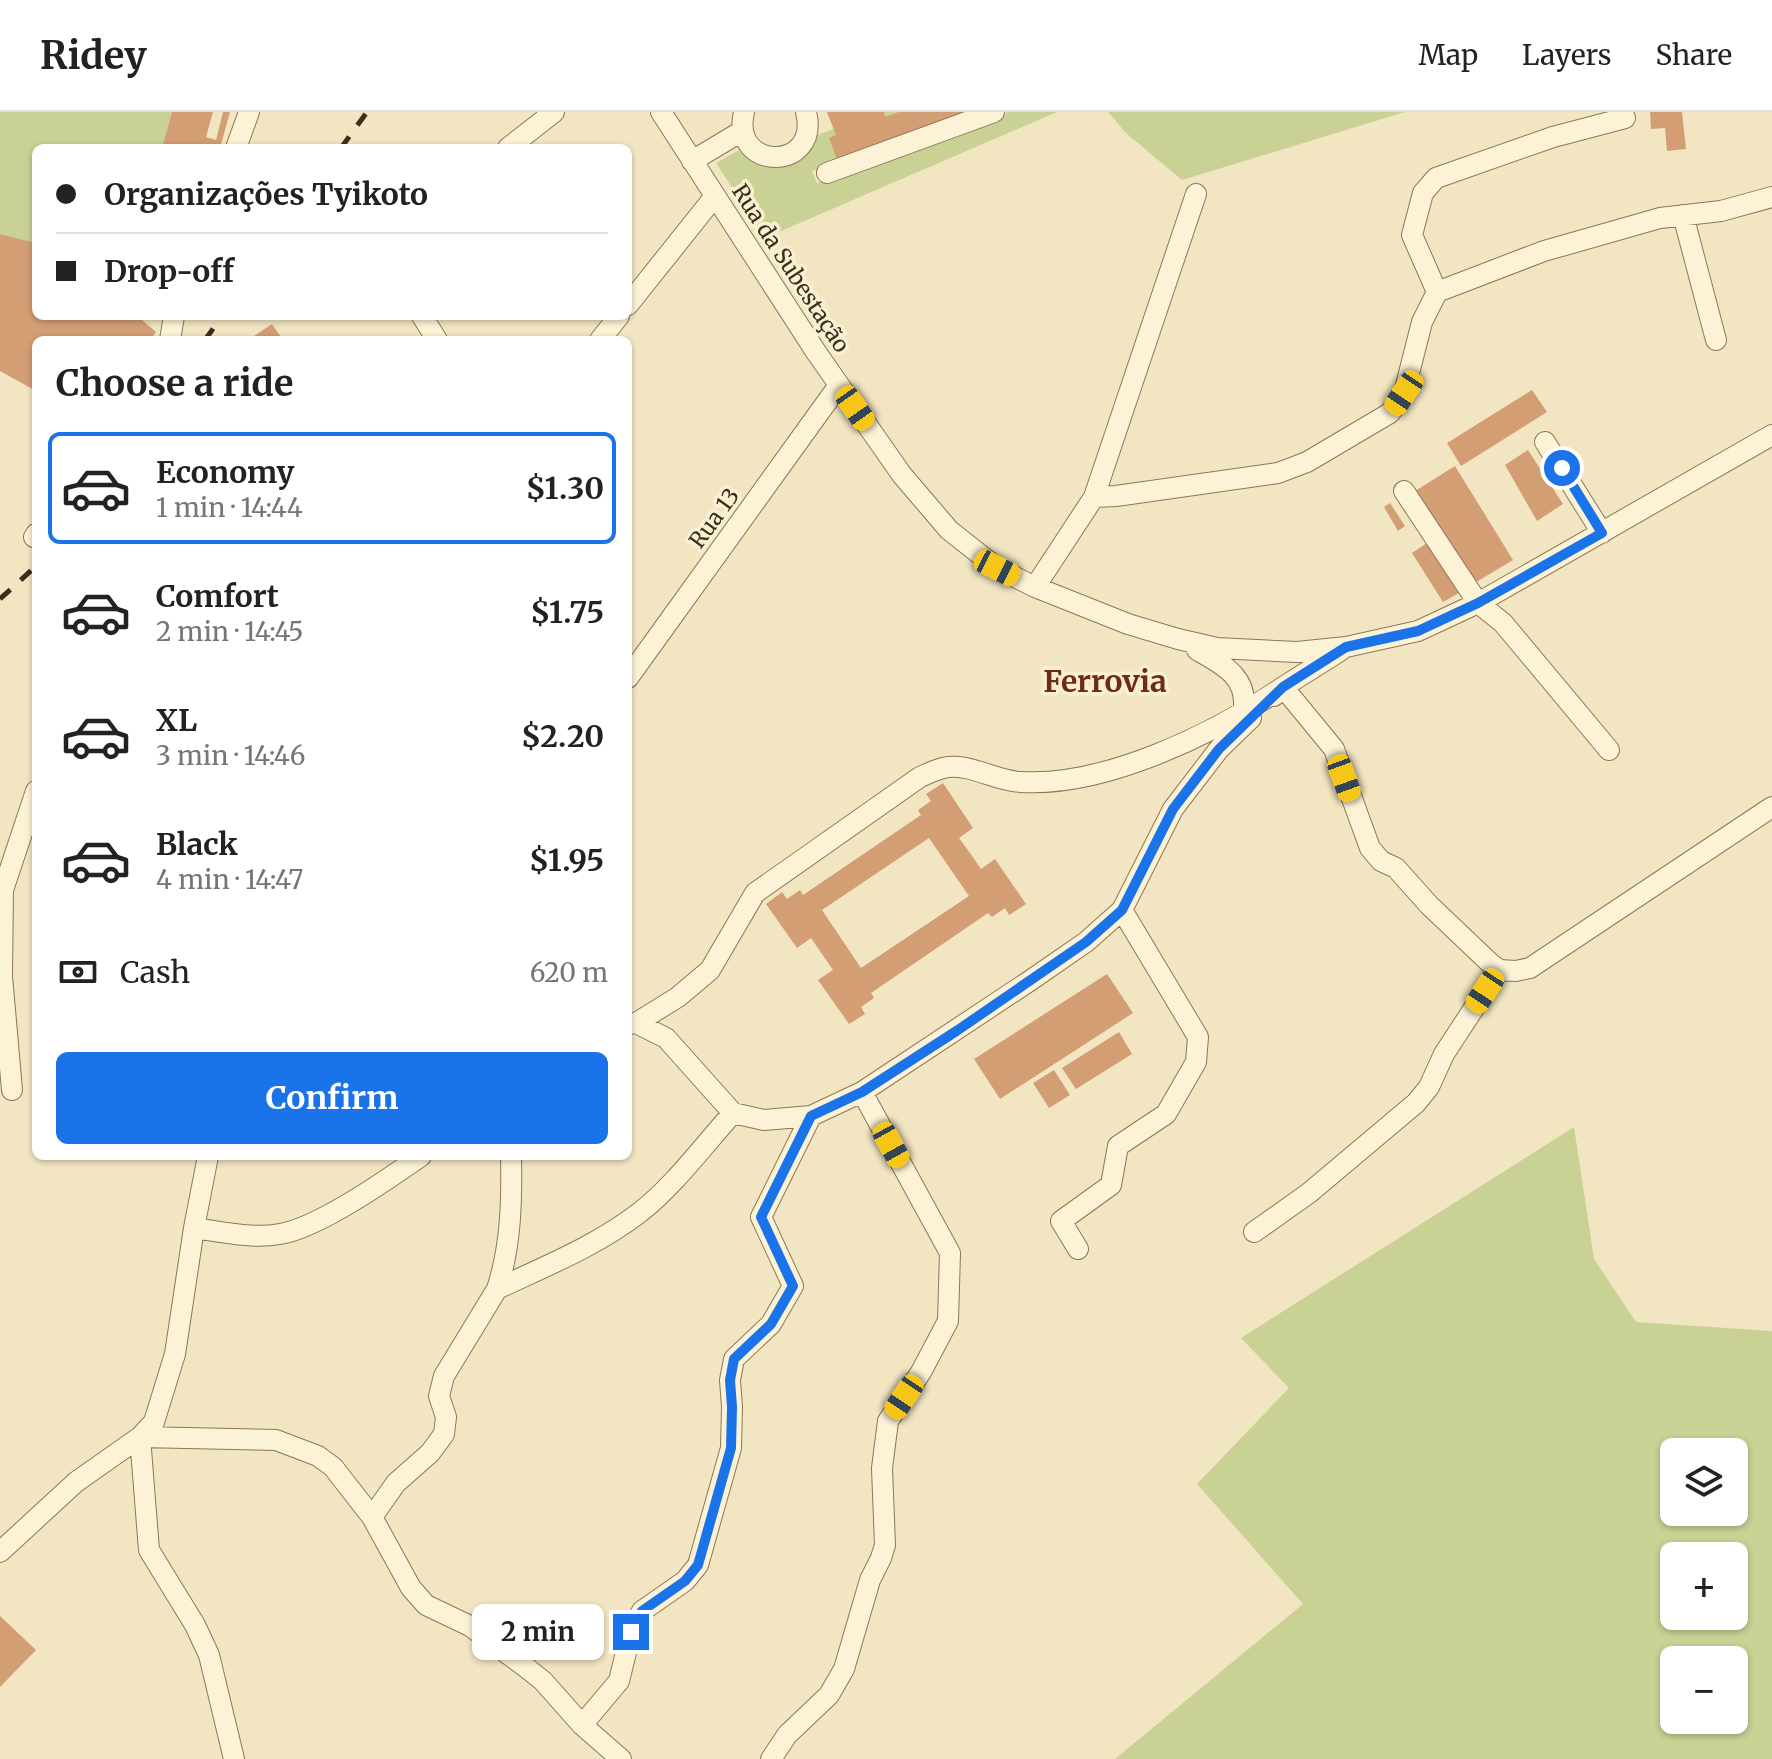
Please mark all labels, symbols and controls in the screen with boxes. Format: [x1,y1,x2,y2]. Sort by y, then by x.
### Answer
text: Ridey [40,32,147,79]
text: Map [1418,37,1478,73]
text: Layers [1522,37,1611,73]
text: Share [1655,37,1732,73]
text: Organizações Tyikoto [104,175,428,213]
street label: Rua da Subestação [726,179,856,358]
text: Drop-off [104,252,234,290]
text: Choose a ride [56,361,293,406]
car [1381,366,1427,420]
car [831,381,879,435]
route start [1544,450,1580,486]
icon: car [60,452,132,524]
text: Economy [156,453,294,491]
text: $1.30 [526,469,604,507]
street label: Rua 13 [683,482,745,554]
text: 1 min · 14:44 [156,491,303,524]
car [970,546,1024,590]
icon: car [60,576,132,648]
text: Comfort [156,577,279,615]
text: $1.75 [530,593,604,631]
text: 2 min · 14:45 [156,615,303,648]
district label: Ferrovia [1043,662,1167,700]
icon: car [60,700,132,772]
text: XL [156,701,197,739]
text: $2.20 [521,717,604,755]
text: 3 min · 14:46 [156,739,305,772]
car [1325,751,1363,805]
icon: car [60,824,132,896]
text: Black [156,825,238,863]
text: $1.95 [529,841,604,879]
text: 4 min · 14:47 [156,863,303,896]
icon: cash [56,950,100,994]
text: Cash [120,953,190,991]
text: 620 m [530,956,608,989]
car [1462,964,1508,1018]
button: Confirm [56,1052,608,1144]
car [869,1118,913,1172]
car [881,1370,927,1424]
map controls [1660,1438,1748,1734]
button: layers [1660,1438,1748,1526]
button: + [1660,1542,1748,1630]
callout: 2 min [471,1604,603,1660]
route end [613,1614,649,1650]
text: 2 min [501,1615,575,1648]
button: − [1660,1646,1748,1734]

